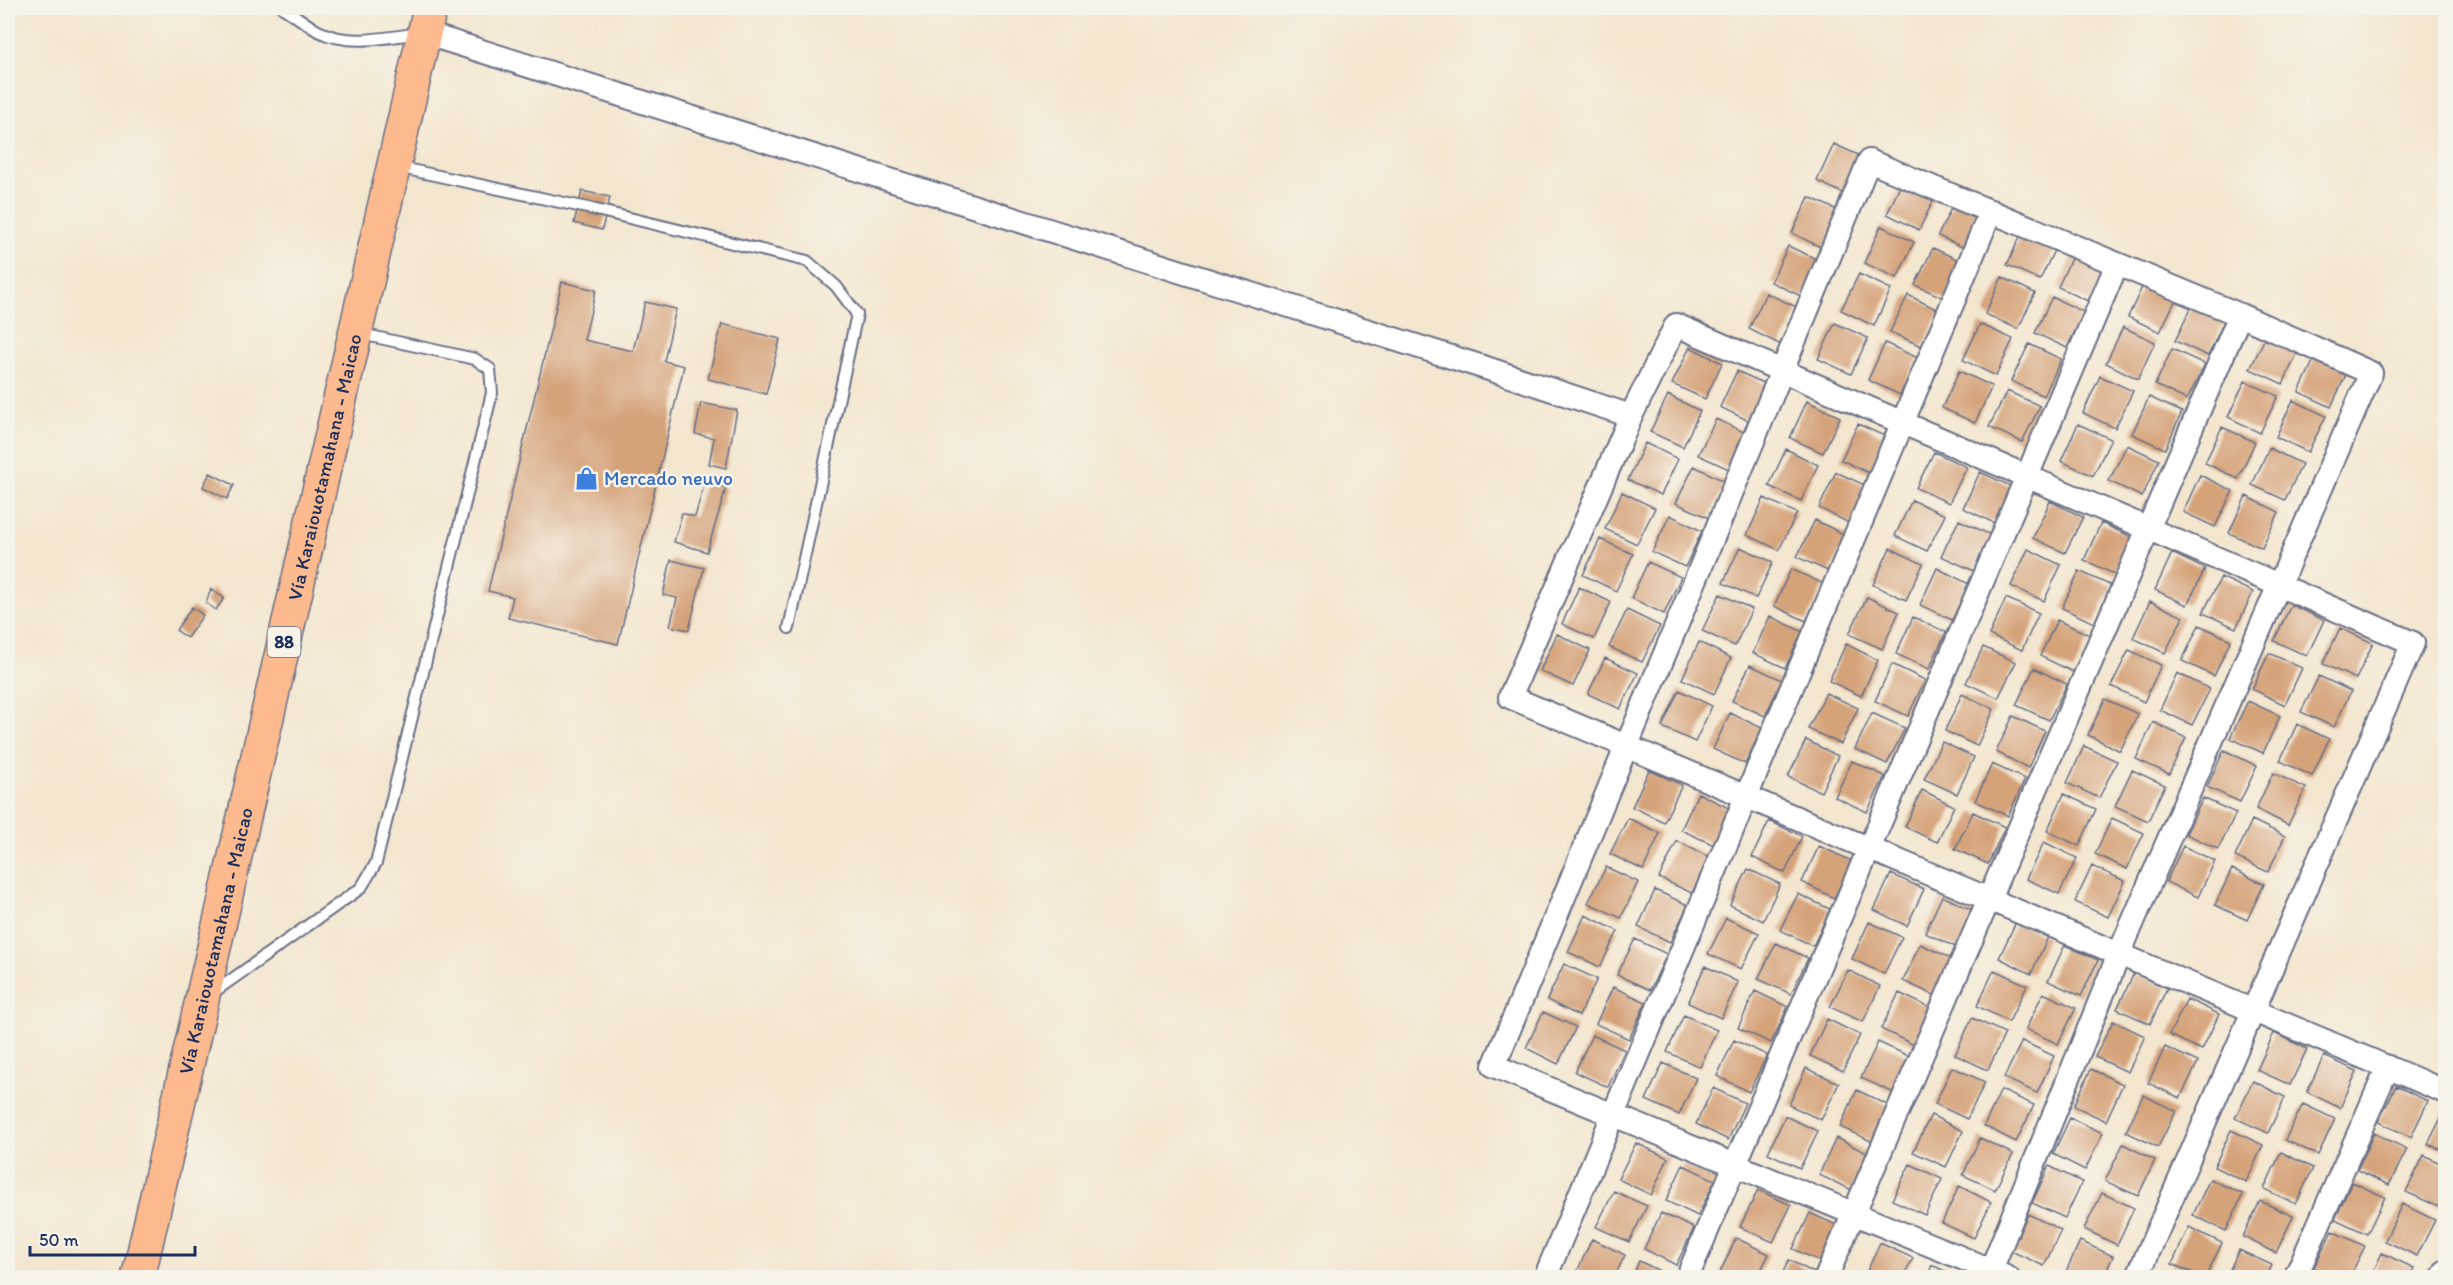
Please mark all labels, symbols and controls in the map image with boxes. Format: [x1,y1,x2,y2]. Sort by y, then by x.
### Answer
street label: Vía Karaiouotamahana - Maicao [282,331,367,603]
shop icon: Mercado neuvo [573,465,599,491]
place label: Mercado neuvo [604,466,733,490]
road number: 88 [268,627,300,657]
street label: Vía Karaiouotamahana - Maicao [173,805,258,1077]
scale bar [30,1219,195,1257]
text: 50 m [39,1229,79,1251]

